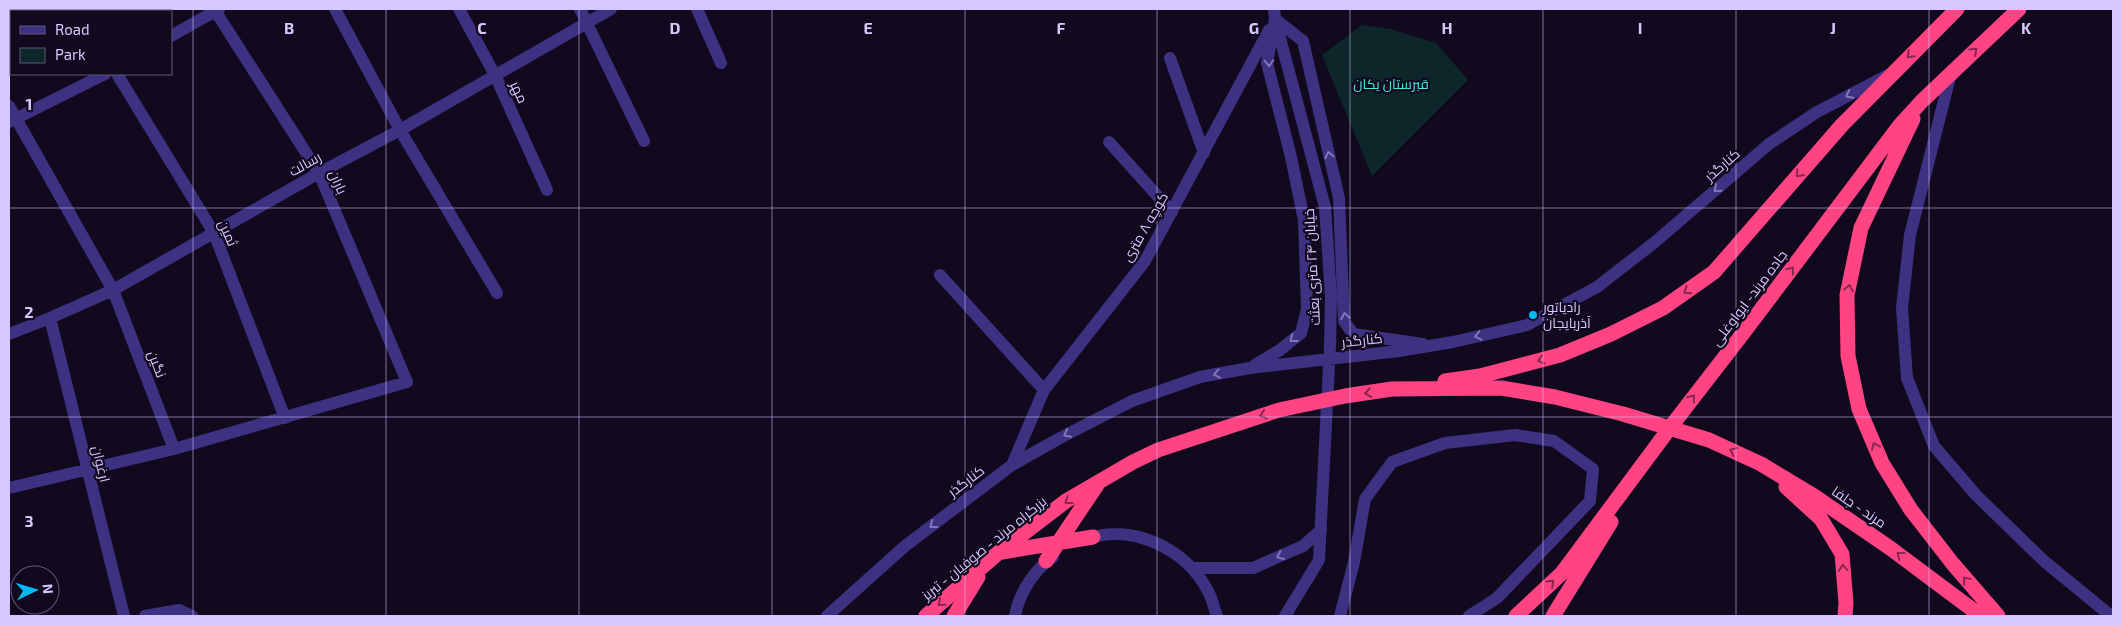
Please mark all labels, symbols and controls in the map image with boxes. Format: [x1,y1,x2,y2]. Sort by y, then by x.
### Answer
legend [10,10,172,75]
text: B [284,18,294,37]
text: C [477,18,487,37]
text: D [670,18,681,37]
text: E [863,18,873,37]
text: F [1057,18,1066,37]
text: G [1249,18,1259,37]
text: H [1441,18,1453,37]
text: I [1638,18,1642,37]
text: J [1830,18,1836,37]
text: K [2021,18,2032,37]
text: Road [55,20,90,38]
text: Park [55,45,86,63]
one-way arrow [1968,48,1977,57]
one-way arrow [1907,50,1916,59]
one-way arrow [1264,60,1274,68]
park label: قبرستان یکان [1353,75,1429,92]
street label: مهر [507,77,532,106]
one-way arrow [1845,89,1854,99]
text: 1 [26,94,32,113]
street label: کنارگذر [1700,145,1743,185]
street label: رسالت [285,148,324,179]
one-way arrow [1324,151,1335,160]
street label: باران [326,167,351,197]
one-way arrow [1796,168,1805,177]
one-way arrow [1714,183,1723,191]
street label: کوچه ۸ متری [1118,189,1173,266]
street label: خیابان ۲۴ متری بعثت [1300,208,1323,326]
street label: ثمین [215,217,242,249]
street label: جاده مرند- ایواوغلی [1707,246,1790,349]
one-way arrow [1786,267,1794,276]
one-way arrow [1843,284,1854,293]
one-way arrow [1683,285,1693,294]
place label: رادیاتور آذربایجان [1542,298,1591,331]
text: 2 [24,302,34,321]
marker: رادیاتور آذربایجان [1527,309,1539,321]
one-way arrow [1340,312,1351,320]
street label: کنارگذر [1340,329,1383,350]
one-way arrow [1473,330,1482,341]
one-way arrow [1290,334,1299,342]
street label: نگین [145,348,170,380]
one-way arrow [1537,354,1546,365]
one-way arrow [1213,368,1222,379]
one-way arrow [1364,387,1372,397]
one-way arrow [1687,395,1695,404]
one-way arrow [1260,409,1268,419]
one-way arrow [1063,428,1072,438]
one-way arrow [1870,442,1881,451]
street label: ارغوان [89,444,114,484]
one-way arrow [1729,446,1738,457]
street label: کنارگذر [943,461,987,500]
street label: مرند - جلفا [1829,482,1890,531]
street label: بزرگراه مرند - صوفیان - تبریز [917,492,1049,604]
one-way arrow [1064,495,1073,504]
text: 3 [24,511,34,530]
one-way arrow [929,519,939,528]
one-way arrow [1276,549,1285,560]
one-way arrow [1897,553,1906,561]
one-way arrow [1838,563,1849,571]
north arrow [10,565,60,615]
one-way arrow [1963,576,1972,585]
one-way arrow [1546,580,1555,589]
text: N [40,583,57,595]
one-way arrow [938,597,947,606]

